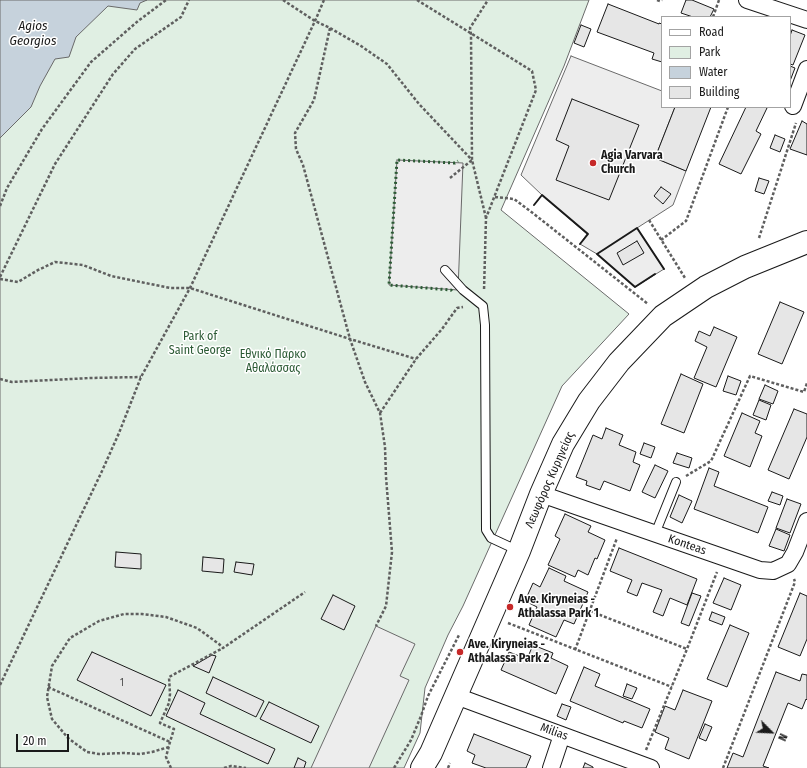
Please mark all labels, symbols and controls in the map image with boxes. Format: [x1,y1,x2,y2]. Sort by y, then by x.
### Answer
legend [661,16,791,108]
water label: Agios Georgios [10,18,56,49]
text: Road [699,25,724,39]
text: Park [699,45,720,59]
text: Water [699,65,727,79]
text: Building [699,85,739,99]
place label: Agia Varvara Church [601,149,663,177]
marker: Agia Varvara Church [588,158,598,168]
park label: Park of Saint George [169,330,231,358]
park label: Εθνικό Πάρκο Αθαλάσσας [240,348,306,376]
street label: Λεωφόρος Κυρηνείας [522,430,578,530]
street label: Konteas [666,532,708,558]
place label: Ave. Kiryneias - Athalassa Park 1 [518,593,599,621]
marker: Ave. Kiryneias - Athalassa Park 1 [505,602,515,612]
place label: Ave. Kiryneias - Athalassa Park 2 [468,638,549,666]
marker: Ave. Kiryneias - Athalassa Park 2 [455,647,465,657]
house number: 1 [120,677,124,689]
north arrow [751,712,791,752]
street label: Milias [538,720,570,744]
scale bar [18,726,71,752]
text: N [775,731,790,743]
text: 20 m [23,734,47,748]

